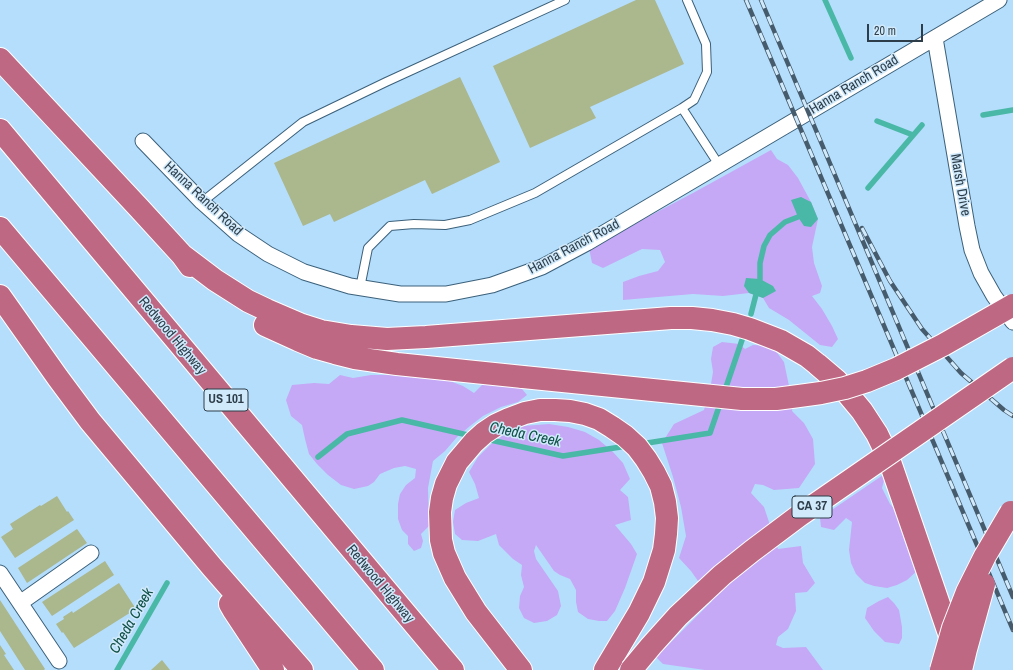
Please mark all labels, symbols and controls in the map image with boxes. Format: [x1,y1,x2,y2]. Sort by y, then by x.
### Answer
scale bar [869,16,925,42]
text: 20 m [874,23,896,39]
street label: Hanna Ranch Road [806,52,902,118]
street label: Marsh Drive [946,153,974,217]
street label: Hanna Ranch Road [160,158,246,240]
street label: Hanna Ranch Road [526,216,622,278]
street label: Redwood Highway [135,294,209,378]
road number: US 101 [204,389,248,411]
water label: Cheda Creek [488,419,562,451]
road number: CA 37 [792,496,832,518]
street label: Redwood Highway [343,542,417,626]
water label: Cheda Creek [106,585,158,657]

